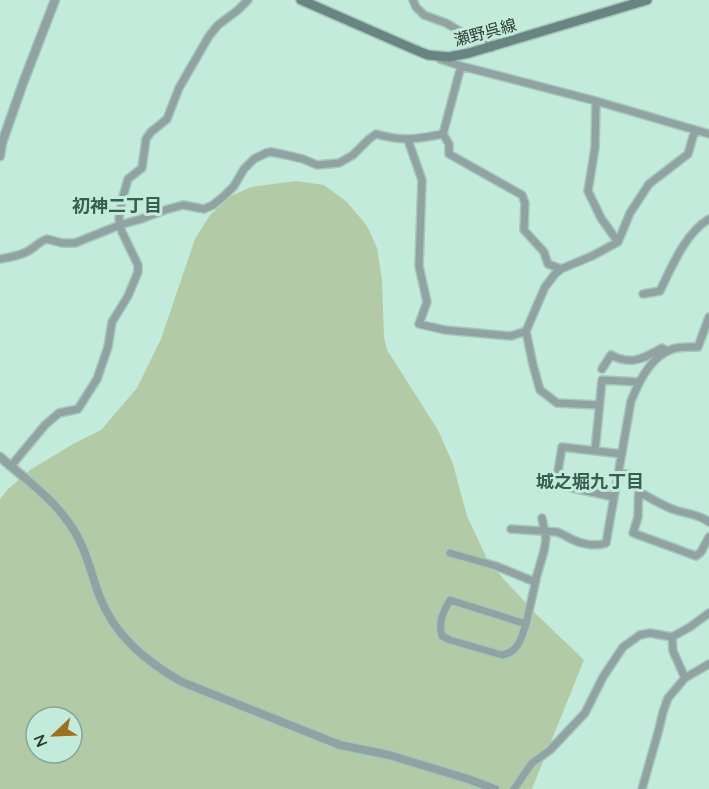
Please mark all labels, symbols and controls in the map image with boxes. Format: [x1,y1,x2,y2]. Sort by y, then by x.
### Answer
street label: 瀬野呉線 [451,14,519,50]
district label: 初神二丁目 [72,194,162,217]
district label: 城之堀九丁目 [536,470,644,493]
north arrow [24,705,84,765]
text: N [29,732,52,750]

